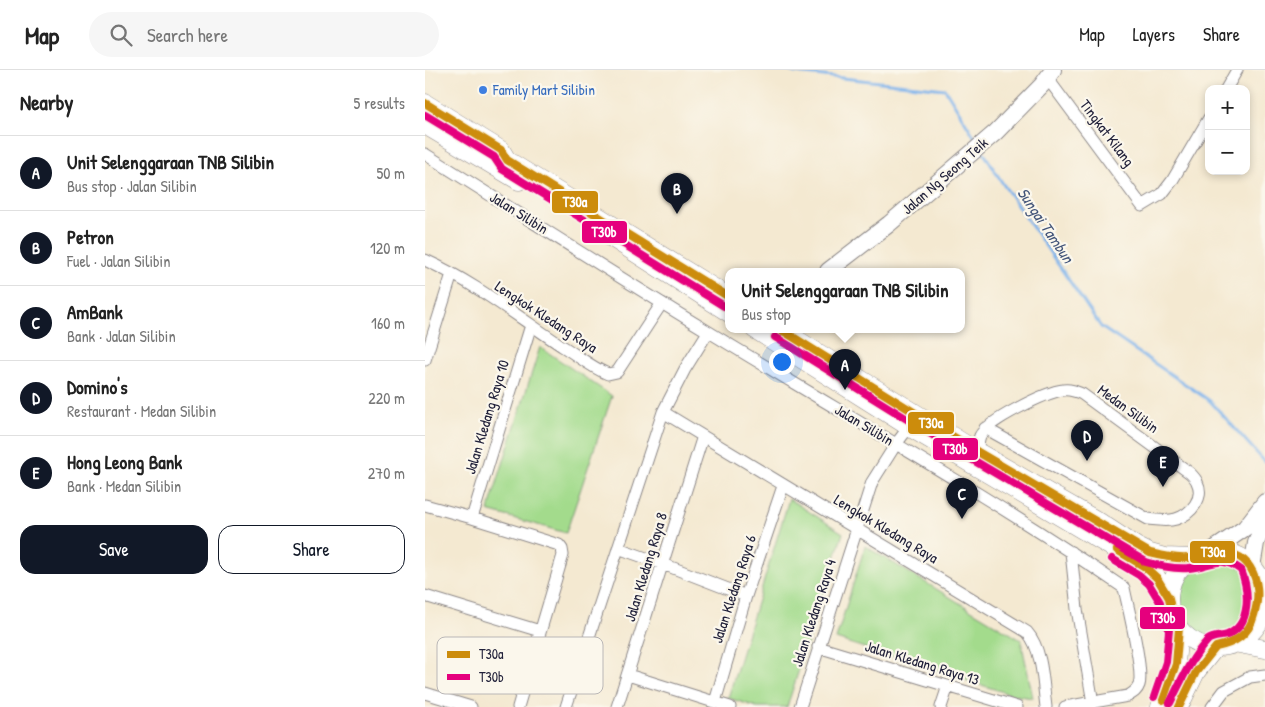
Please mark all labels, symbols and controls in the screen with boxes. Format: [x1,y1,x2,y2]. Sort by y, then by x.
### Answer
search box [89,12,439,57]
text: Map [25,19,59,51]
icon: search [107,21,135,49]
text: Search here [147,22,228,48]
text: Map [1079,22,1105,47]
text: Layers [1133,22,1175,47]
text: Share [1203,22,1240,47]
place label: Family Mart Silibin [492,79,595,100]
marker: Family Mart Silibin [477,84,489,96]
map controls [1205,85,1250,175]
button: + [1205,85,1250,130]
text: Nearby [20,88,73,117]
text: 5 results [354,92,405,114]
street label: Tingkat Kilang [1075,95,1140,171]
button: − [1205,130,1250,175]
street label: Jalan Ng Seong Teik [897,132,992,219]
text: Unit Selenggaraan TNB Silibin [67,149,274,175]
text: A [32,162,40,184]
text: 50 m [377,162,405,184]
pin: B [661,173,693,214]
text: Bus stop · Jalan Silibin [67,175,197,197]
water label: Sungai Tambun [1013,183,1080,268]
street label: Jalan Silibin [486,186,553,239]
line badge: T30a [551,190,599,214]
text: T30a [562,192,588,211]
line badge: T30b [581,220,628,244]
text: T30b [591,222,617,241]
text: Petron [67,224,114,250]
text: B [32,237,40,259]
text: 120 m [370,237,405,259]
text: Fuel · Jalan Silibin [67,250,170,272]
popup [725,268,965,333]
street label: Lengkok Kledang Raya [491,276,602,358]
text: Unit Selenggaraan TNB Silibin [741,277,949,303]
text: AmBank [67,299,123,325]
text: Bus stop [741,303,791,325]
text: C [32,312,40,334]
text: 160 m [371,312,405,334]
text: Bank · Jalan Silibin [67,325,176,347]
your location [769,349,795,375]
pin: A [829,349,861,390]
street label: Jalan Kledang Raya 10 [459,357,514,477]
text: Domino's [67,374,128,400]
street label: Medan Silibin [1093,379,1163,438]
text: D [32,387,40,409]
text: 220 m [368,387,405,409]
street label: Jalan Silibin [831,399,898,451]
text: Restaurant · Medan Silibin [67,400,216,422]
line badge: T30a [907,411,955,435]
text: T30a [918,413,944,432]
pin: D [1071,420,1103,461]
line badge: T30b [932,437,979,461]
text: T30b [942,439,968,458]
pin: E [1147,446,1179,487]
text: Hong Leong Bank [67,449,182,475]
text: E [32,462,40,484]
text: 270 m [368,462,405,484]
text: Bank · Medan Silibin [67,475,181,497]
pin: C [946,478,978,519]
street label: Lengkok Kledang Raya [830,489,942,568]
street label: Jalan Kledang Raya 8 [619,510,672,624]
button: Save [20,525,208,574]
button: Share [218,525,405,574]
street label: Jalan Kledang Raya 6 [706,532,761,646]
line badge: T30a [1189,540,1236,564]
text: T30a [1200,542,1226,561]
street label: Jalan Kledang Raya 4 [786,556,841,669]
line badge: T30b [1139,606,1186,630]
text: T30b [1150,608,1176,627]
street label: Jalan Kledang Raya 13 [862,635,982,690]
legend [437,637,603,694]
text: T30a [479,644,504,663]
text: T30b [479,667,504,686]

